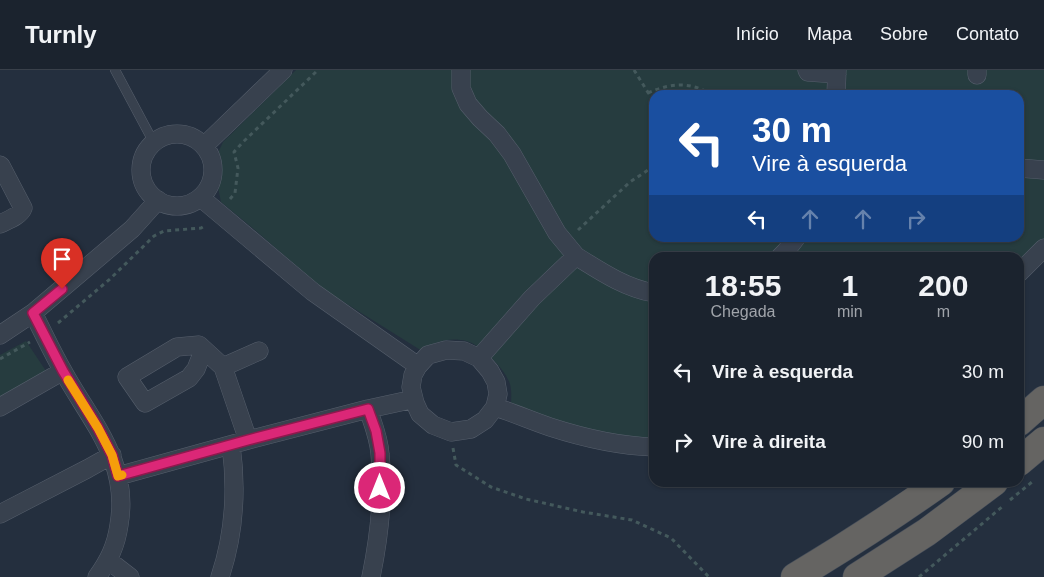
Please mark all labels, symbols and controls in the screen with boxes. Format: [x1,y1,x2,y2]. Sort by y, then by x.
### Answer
text: Turnly [25,21,97,48]
text: Início [736,24,779,44]
text: Mapa [807,24,852,44]
text: Sobre [880,24,928,44]
text: Contato [956,24,1019,44]
icon: left [669,110,734,175]
text: 30 m [752,110,832,149]
text: Vire à esquerda [752,151,907,176]
icon: left [743,205,771,233]
icon: ahead [796,205,824,233]
icon: ahead [849,205,877,233]
icon: right [902,205,930,233]
pin [41,238,83,289]
icon: arrive [48,245,76,273]
text: 18:55 [705,269,781,302]
text: 1 [841,269,858,302]
text: 200 [918,269,968,302]
text: Chegada [710,303,775,320]
text: min [837,303,863,320]
text: m [937,303,950,320]
icon: left [669,358,697,386]
text: Vire à esquerda [712,361,853,382]
text: 30 m [962,361,1004,382]
icon: right [669,428,697,456]
text: Vire à direita [712,431,826,452]
text: 90 m [962,431,1004,452]
position arrow [353,461,405,513]

